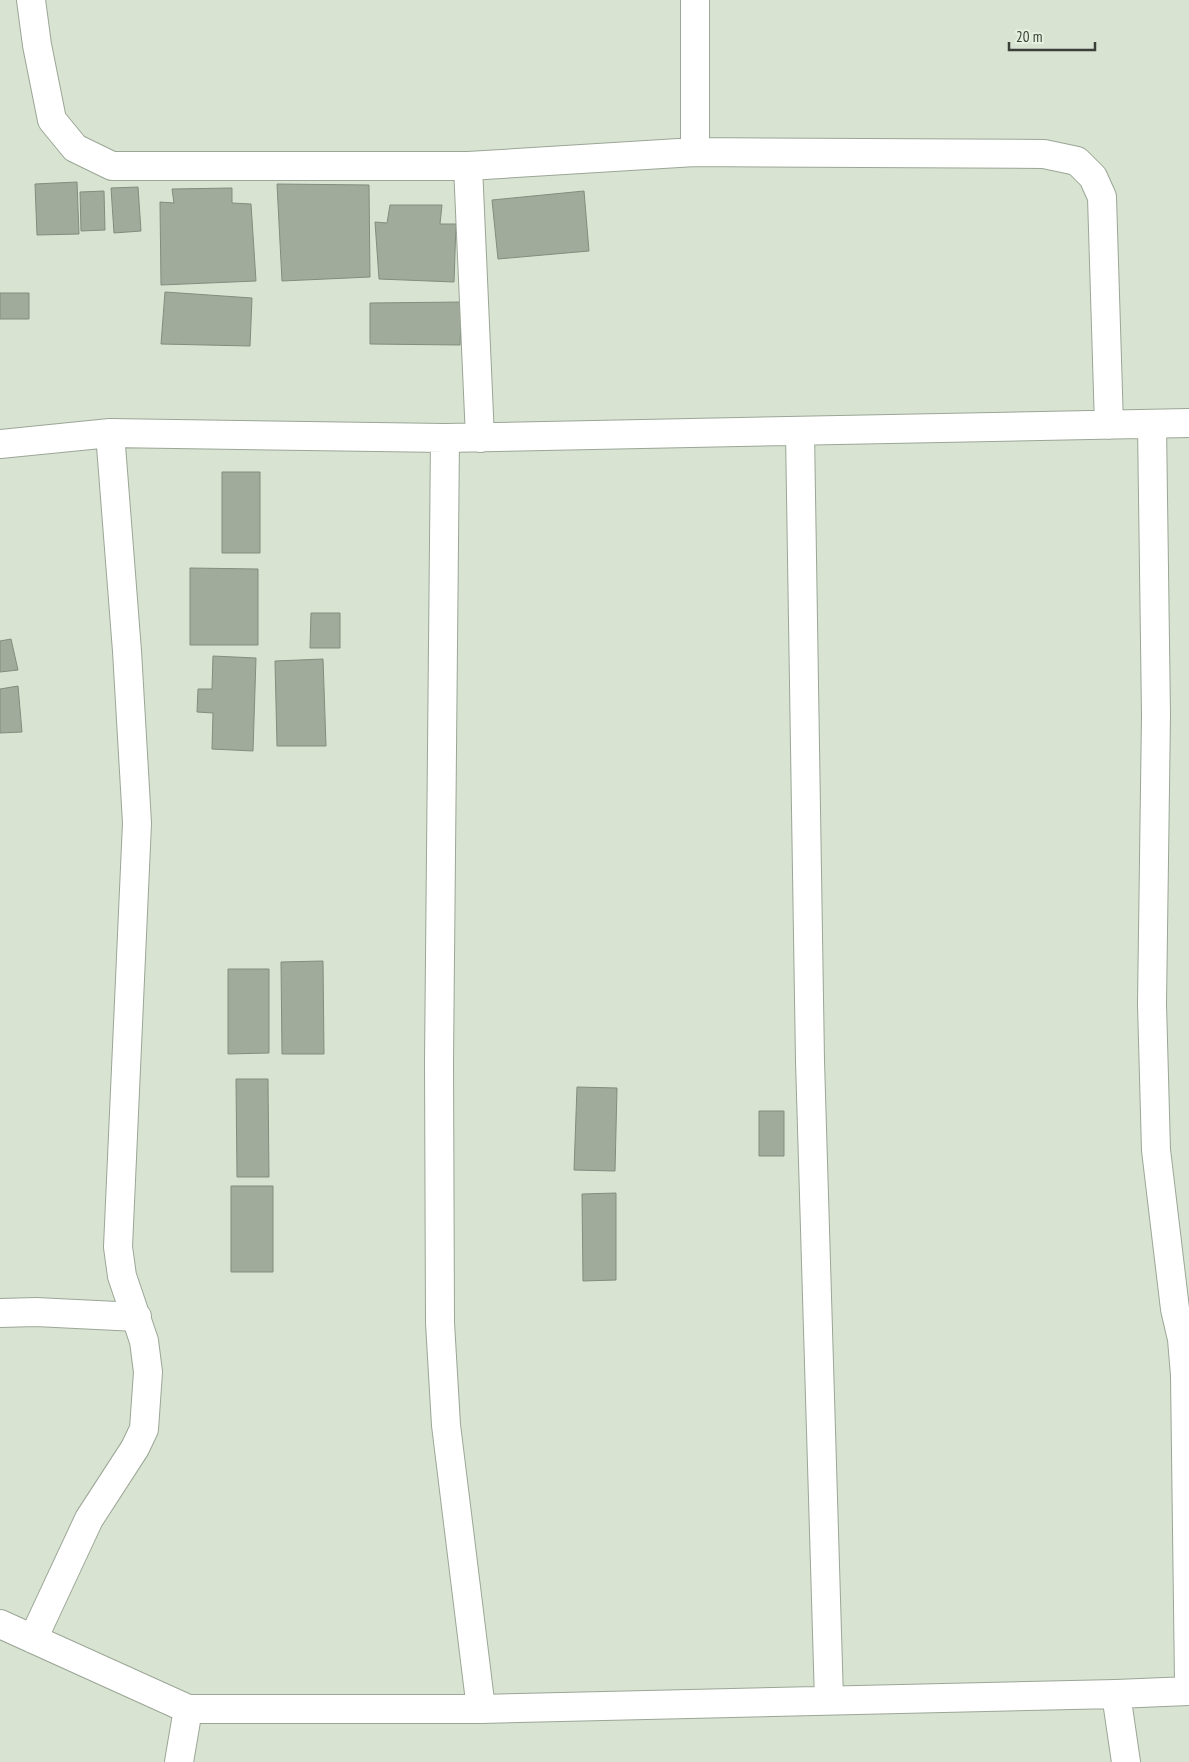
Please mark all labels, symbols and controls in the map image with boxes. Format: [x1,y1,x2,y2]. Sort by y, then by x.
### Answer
scale bar [1009,20,1095,52]
text: 20 m [1016,27,1042,46]

